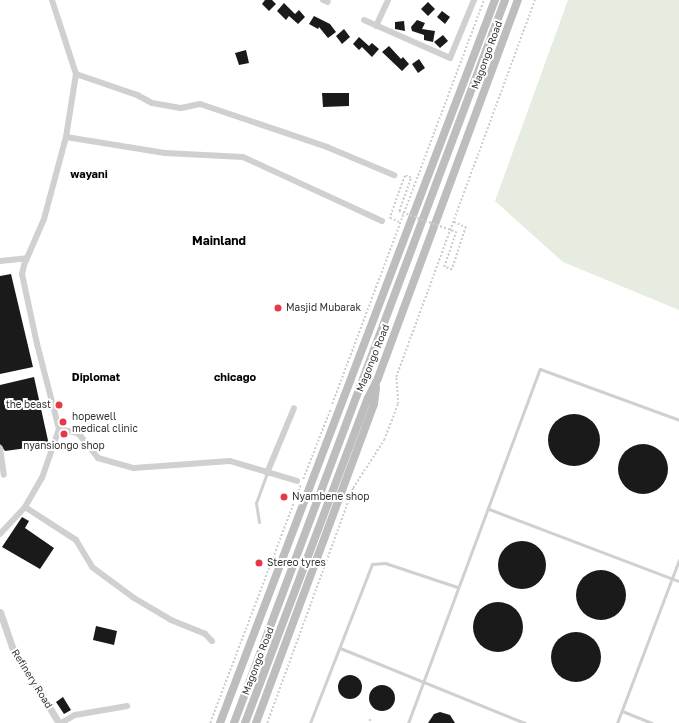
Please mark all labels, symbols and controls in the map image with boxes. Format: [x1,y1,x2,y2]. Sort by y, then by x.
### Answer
street label: Magongo Road [469,19,505,91]
district label: wayani [70,167,108,181]
district label: Mainland [192,234,246,248]
place label: Masjid Mubarak [286,302,361,314]
marker: Masjid Mubarak [273,303,283,313]
street label: Magongo Road [354,323,392,393]
district label: Diplomat [72,370,120,384]
district label: chicago [214,370,256,384]
place label: the beast [6,399,51,411]
marker: the beast [54,400,64,410]
place label: hopewell medical clinic [72,410,138,434]
marker: hopewell medical clinic [57,416,69,428]
marker: nyansiongo shop [59,429,69,439]
place label: nyansiongo shop [23,440,105,452]
place label: Nyambene shop [292,491,369,503]
marker: Nyambene shop [279,492,289,502]
place label: Stereo tyres [267,557,326,569]
marker: Stereo tyres [254,558,264,568]
street label: Magongo Road [240,625,276,697]
street label: Refinery Road [9,647,55,711]

